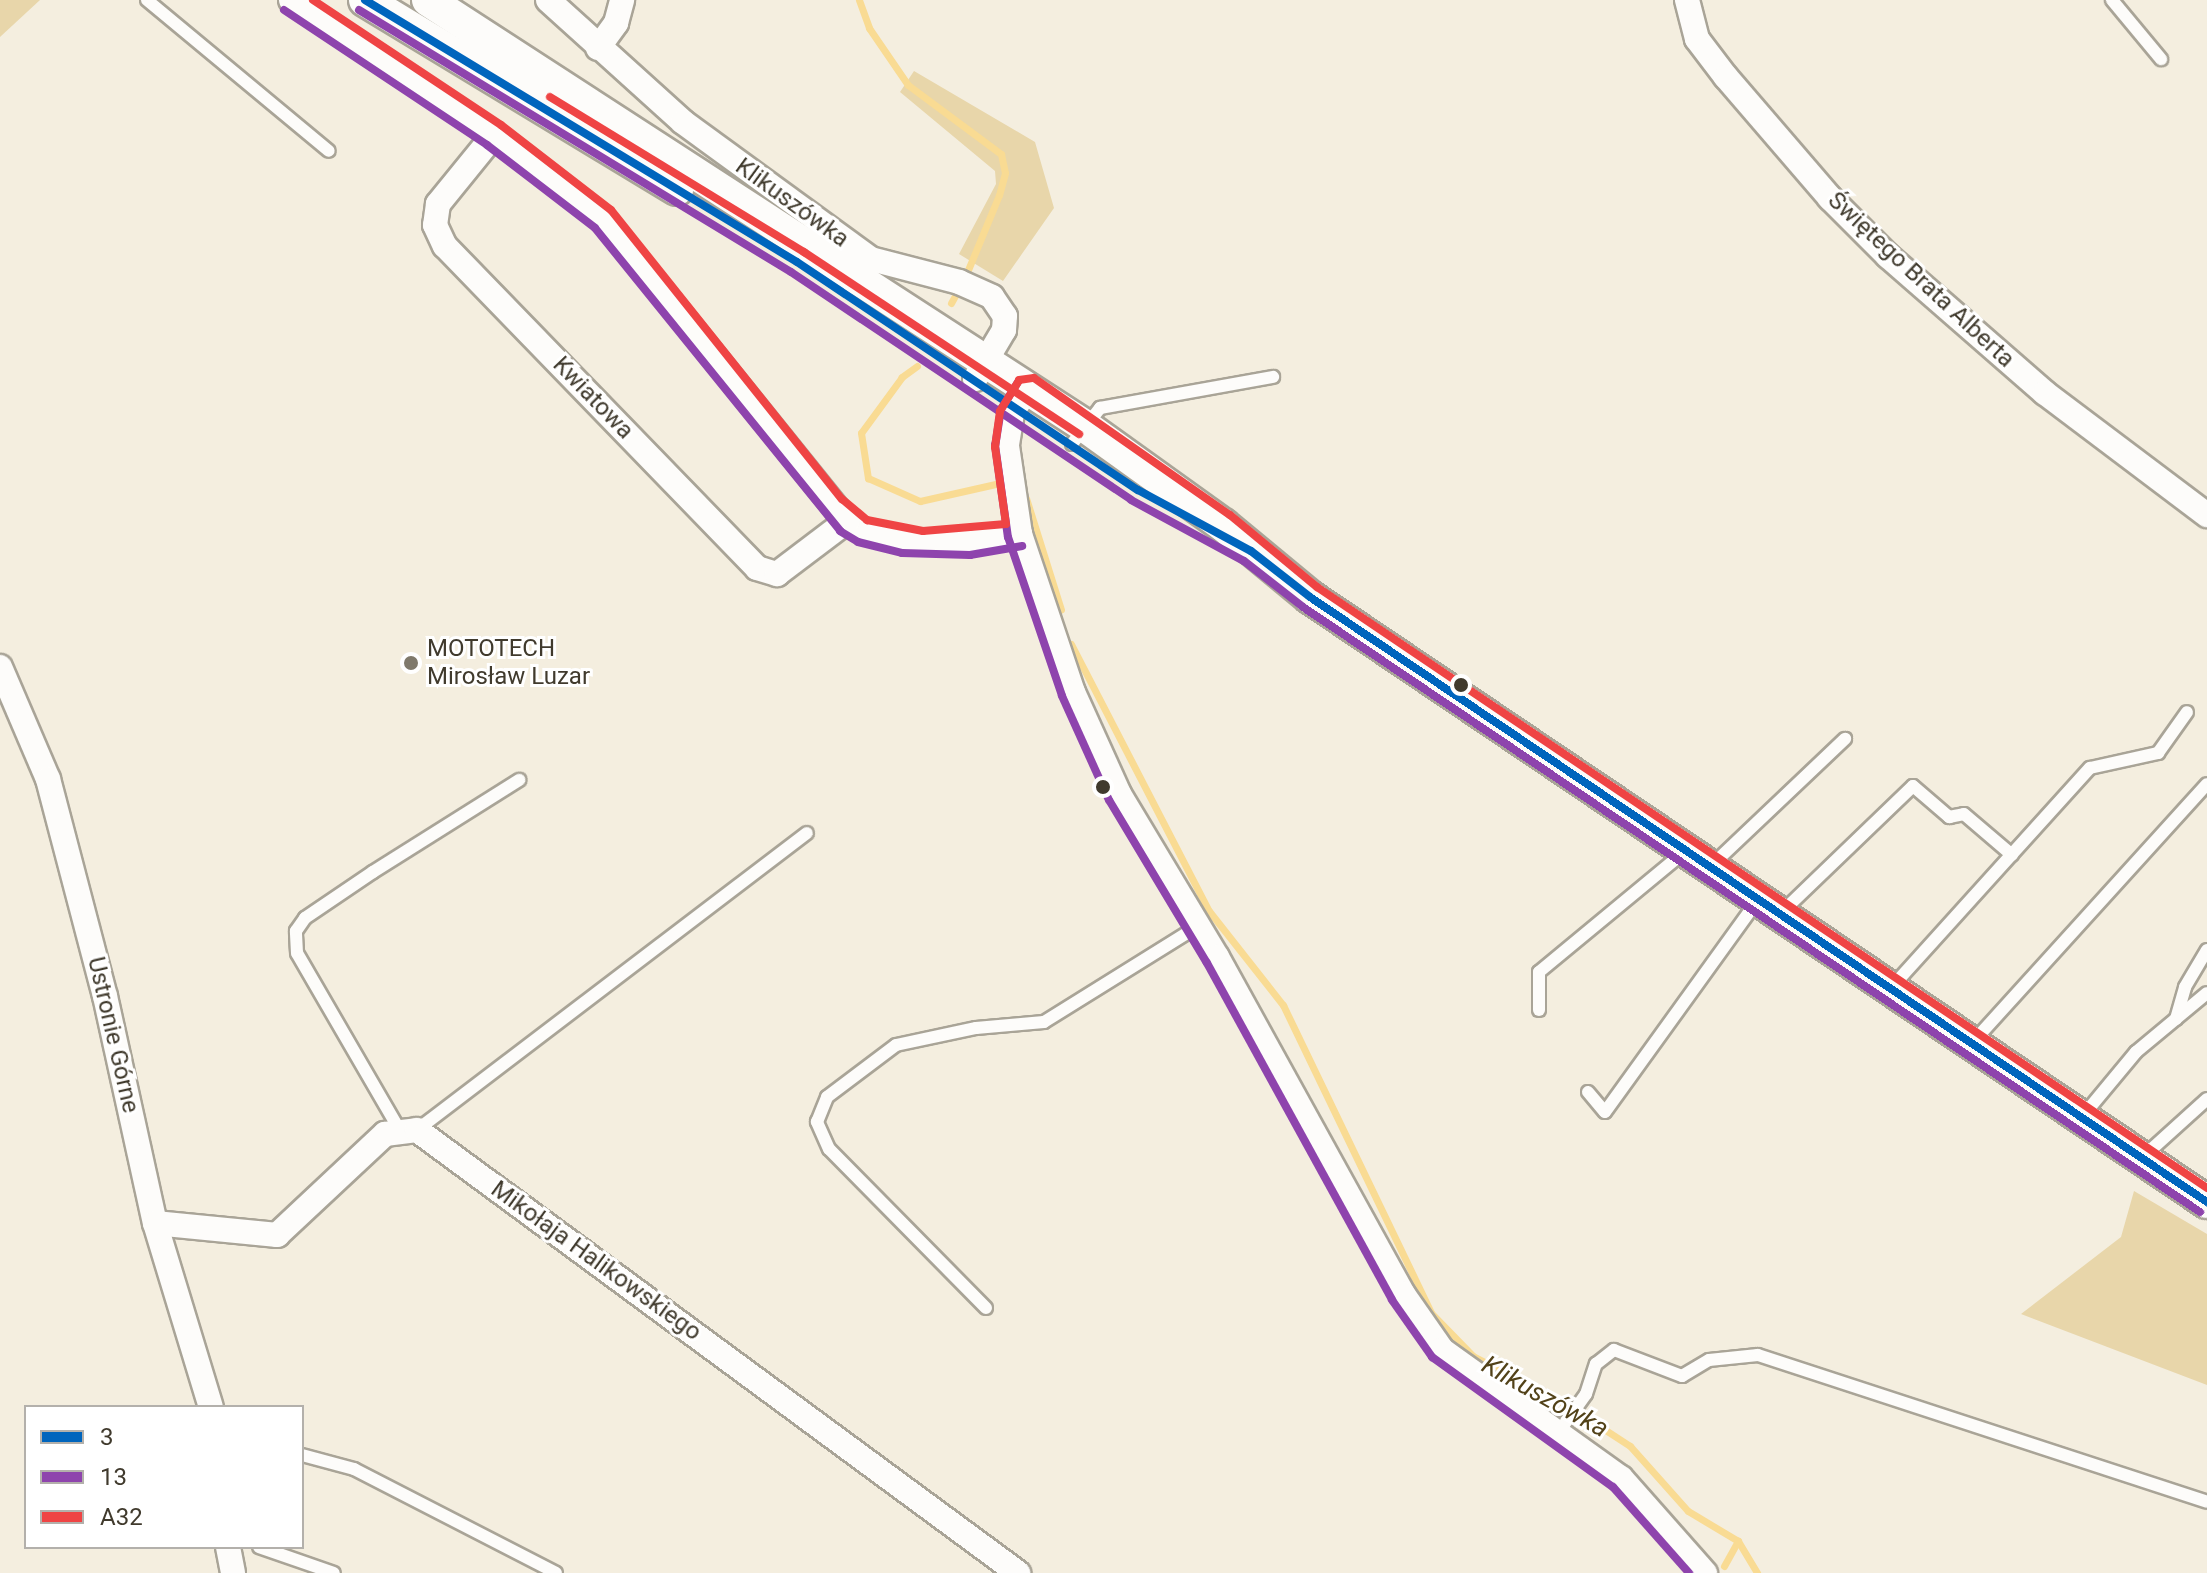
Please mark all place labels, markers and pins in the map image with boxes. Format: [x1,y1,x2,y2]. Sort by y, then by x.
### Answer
place label: MOTOTECH Mirosław Luzar [427,635,590,691]
marker: MOTOTECH Mirosław Luzar [402,654,420,672]
unlabelled marker [1453,677,1469,693]
unlabelled marker [1095,779,1111,795]

